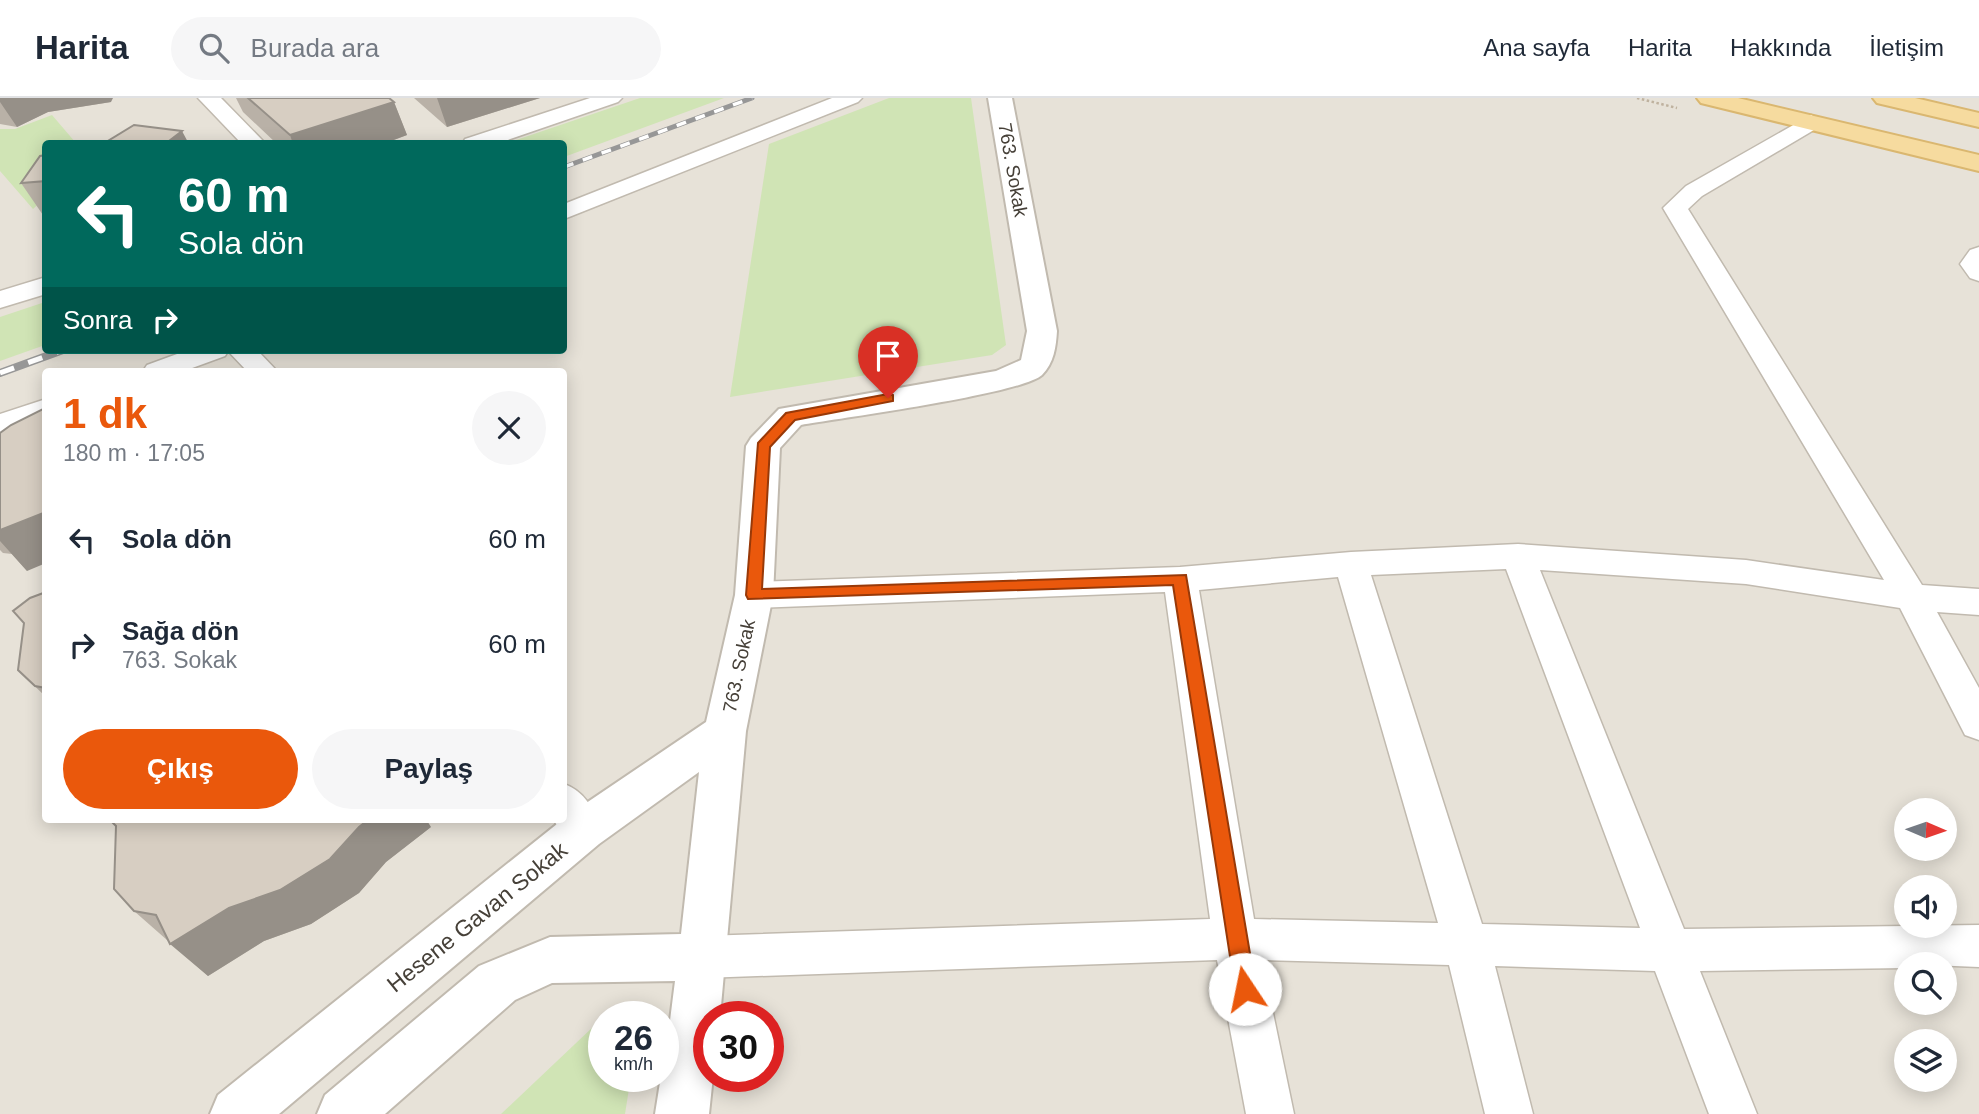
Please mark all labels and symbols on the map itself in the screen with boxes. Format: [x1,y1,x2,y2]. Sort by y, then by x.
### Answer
street label: 763. Sokak [994,121,1032,219]
pin [858,326,918,398]
street label: 763. Sokak [719,617,759,715]
north arrow [1894,798,1956,861]
street label: Hesene Gavan Sokak [382,836,573,998]
position arrow [1208,952,1282,1026]
speed limit sign: 30 [693,1001,784,1092]

